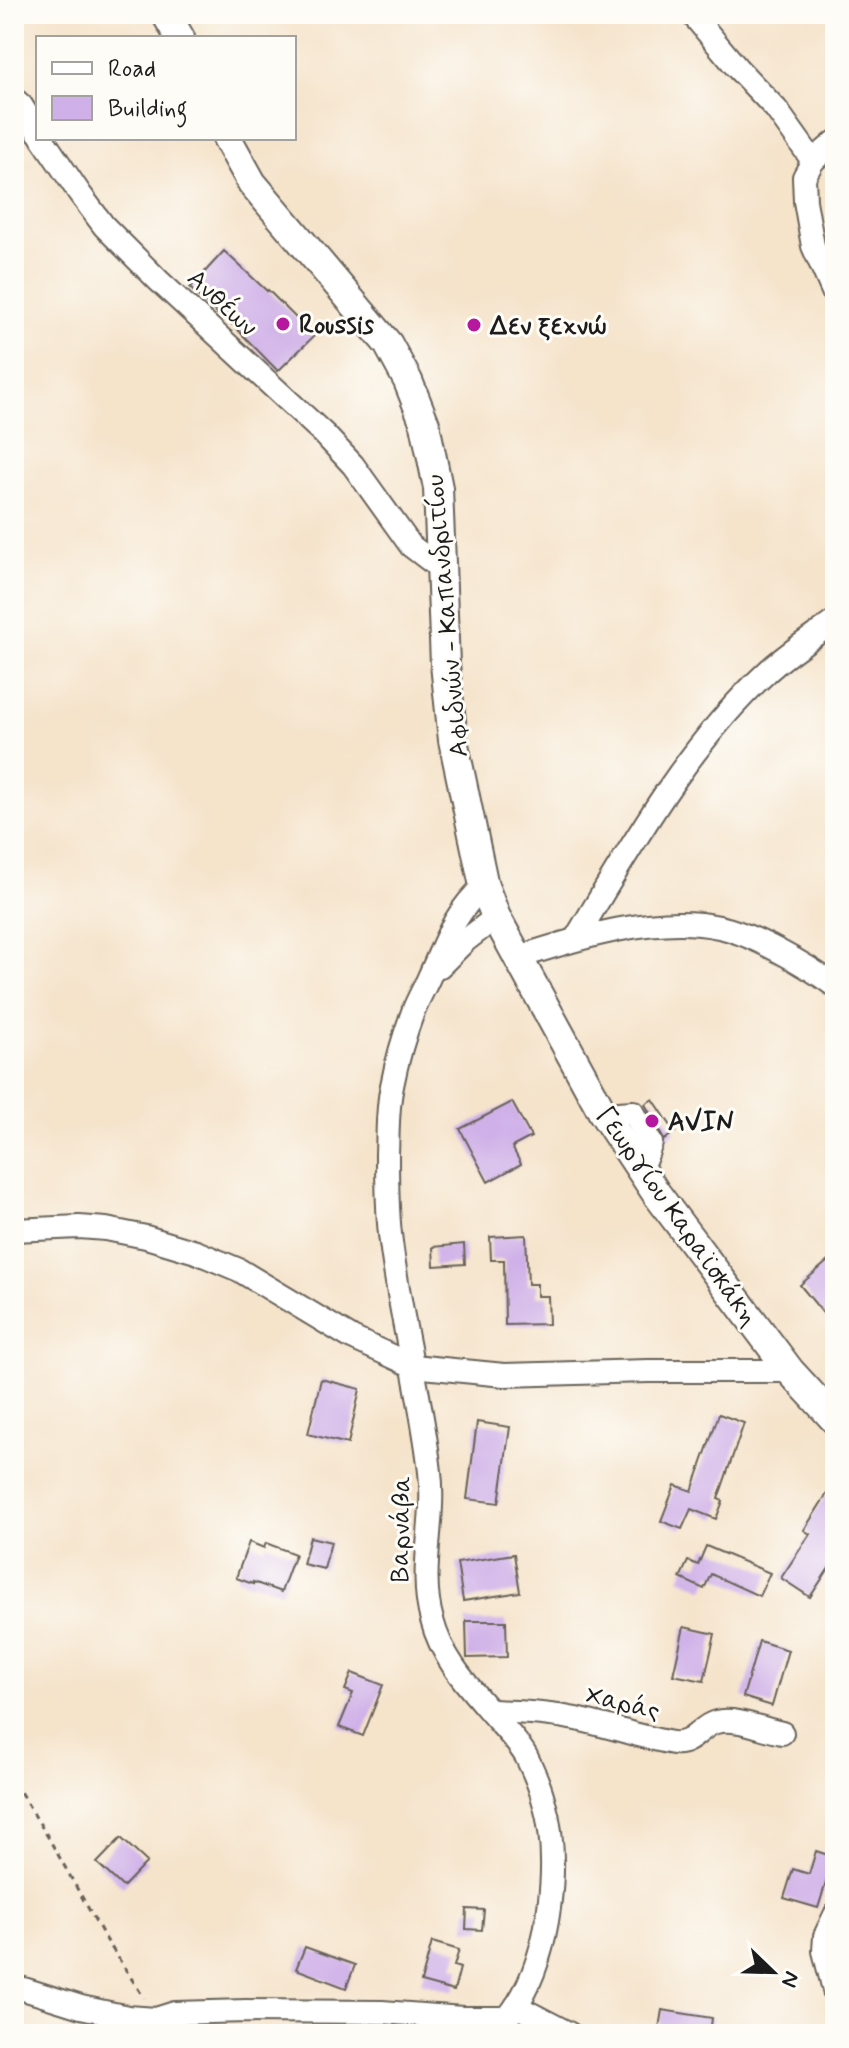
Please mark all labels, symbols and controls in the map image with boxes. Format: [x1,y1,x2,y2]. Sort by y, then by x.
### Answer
legend [36,36,296,140]
text: Road [108,54,156,85]
text: Building [108,94,188,128]
street label: Ανθέων [179,262,264,345]
place label: Roussis [299,309,375,343]
place label: Δεν ξεχνώ [489,310,607,344]
marker: Roussis [274,315,292,333]
marker: Δεν ξεχνώ [465,316,483,334]
street label: Αφιδνών - Καπανδριτίου [419,473,477,759]
street label: Γεωργίου Καραϊσκάκη [588,1101,765,1334]
place label: AVIN [668,1106,734,1140]
marker: AVIN [643,1112,661,1130]
street label: Βαρνάβα [384,1476,420,1583]
street label: Χαράς [582,1679,663,1729]
north arrow [733,1932,813,2012]
text: N [774,1967,805,1991]

